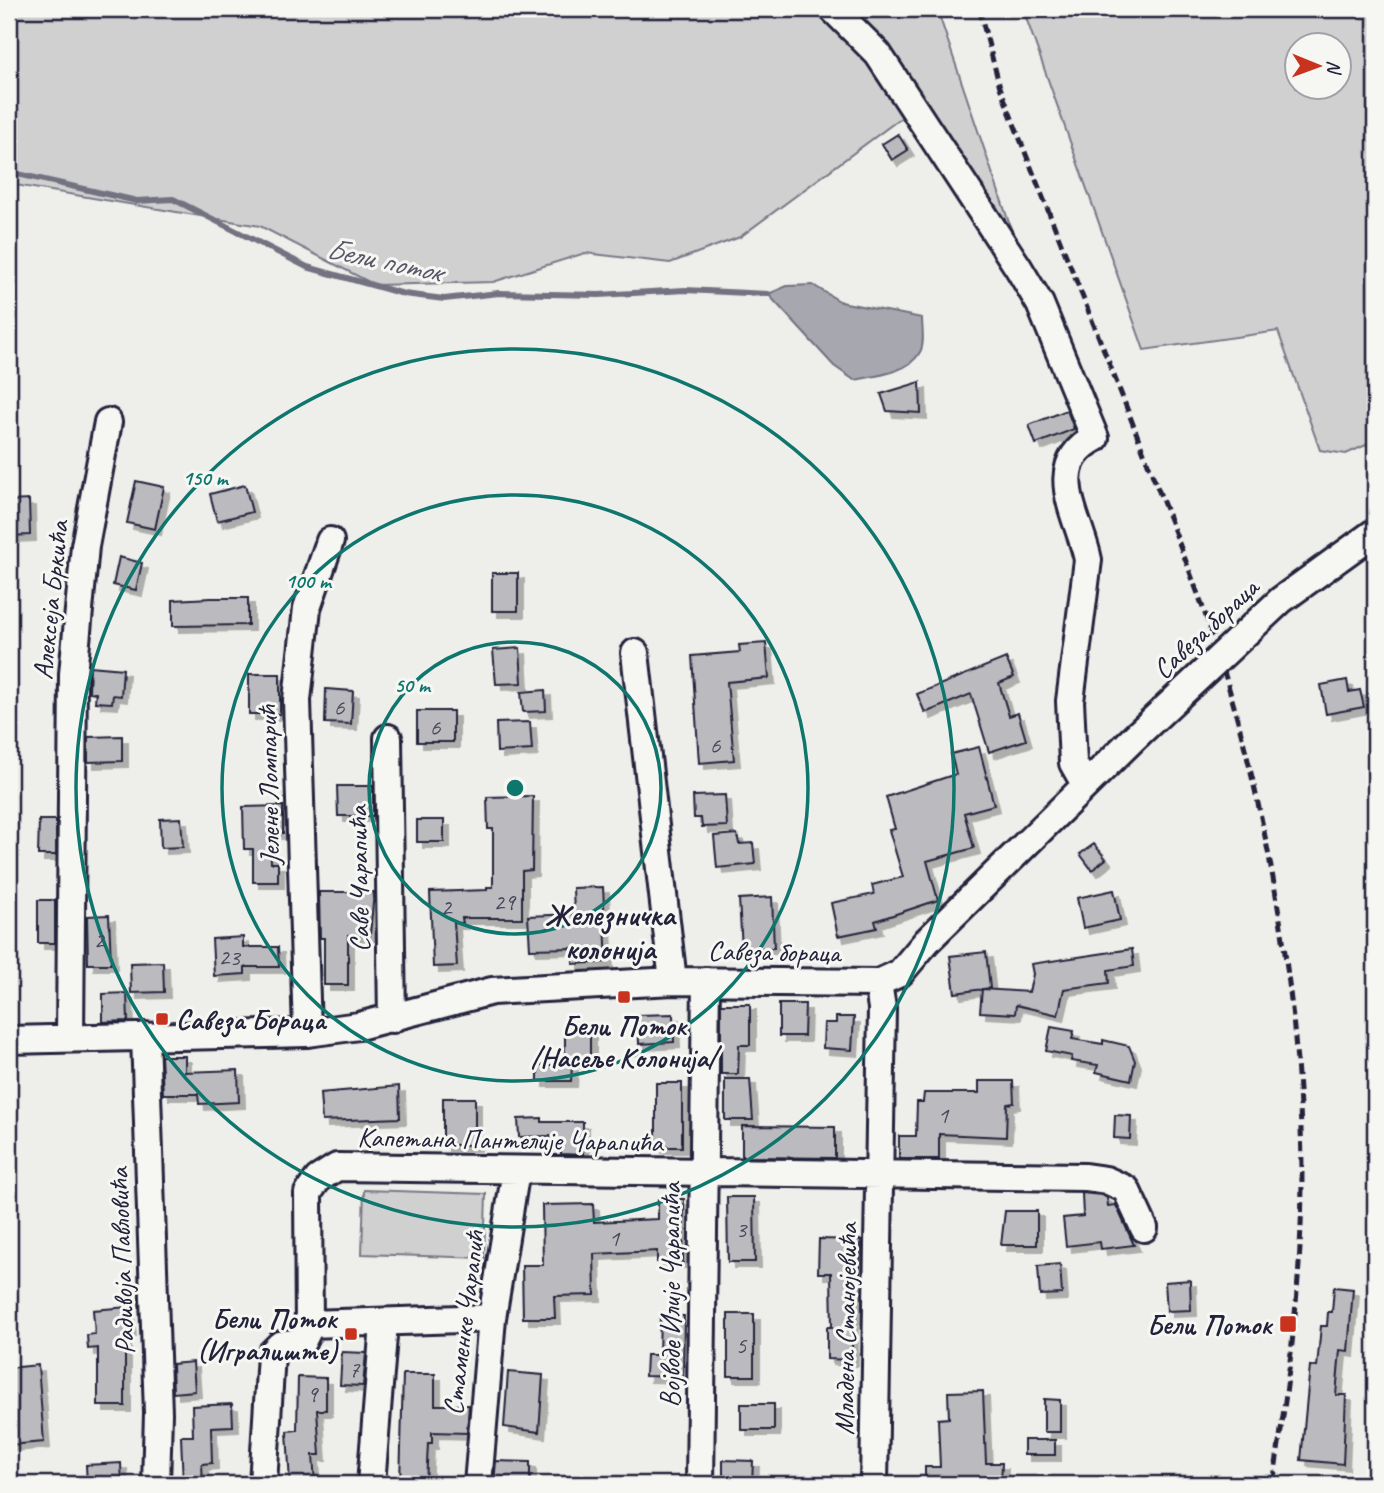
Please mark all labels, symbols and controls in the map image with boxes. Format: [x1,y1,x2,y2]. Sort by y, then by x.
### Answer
north arrow [1282,32,1352,102]
text: N [1322,60,1346,76]
water label: Бели поток [323,229,451,292]
text: 150 m [182,465,230,491]
street label: Алексеја Бркића [25,517,76,681]
text: 100 m [285,568,333,594]
street label: Савеза бораца [1145,569,1267,686]
text: 50 m [394,672,432,698]
house number: 6 [334,692,346,722]
street label: Јелене Ломпарић [250,703,287,867]
house number: 6 [430,712,442,742]
house number: 6 [710,730,722,760]
centre of rings [503,776,527,800]
street label: Саве Чарапића [340,804,377,952]
house number: 29 [493,887,517,917]
house number: 2 [441,892,454,922]
district label: Железничка колонија [545,896,677,968]
house number: 2 [94,925,107,955]
street label: Савеза бораца [708,933,843,970]
house number: 23 [218,942,242,972]
marker: Бели Поток /Насеље Колонија/ [616,989,632,1005]
place label: Савеза Бораца [176,1002,328,1038]
place label: Бели Поток /Насеље Колонија/ [531,1008,723,1075]
marker: Савеза Бораца [154,1011,170,1027]
house number: 1 [938,1100,950,1130]
street label: Капетана Пантелије Чарапића [357,1119,665,1160]
street label: Радивоја Павловића [101,1165,142,1355]
street label: Војводе Илије Чарапића [653,1181,688,1408]
house number: 3 [736,1214,749,1244]
street label: Младена Станојевића [826,1221,865,1435]
house number: 1 [609,1223,621,1253]
street label: Стаменке Чарапић [435,1227,492,1417]
place label: Бели Поток (Игралиште) [197,1301,339,1368]
place label: Бели Поток [1147,1307,1274,1342]
marker: Бели Поток [1278,1314,1298,1334]
marker: Бели Поток (Игралиште) [343,1326,359,1342]
house number: 5 [736,1330,748,1360]
house number: 7 [349,1354,361,1384]
house number: 9 [307,1379,320,1409]

